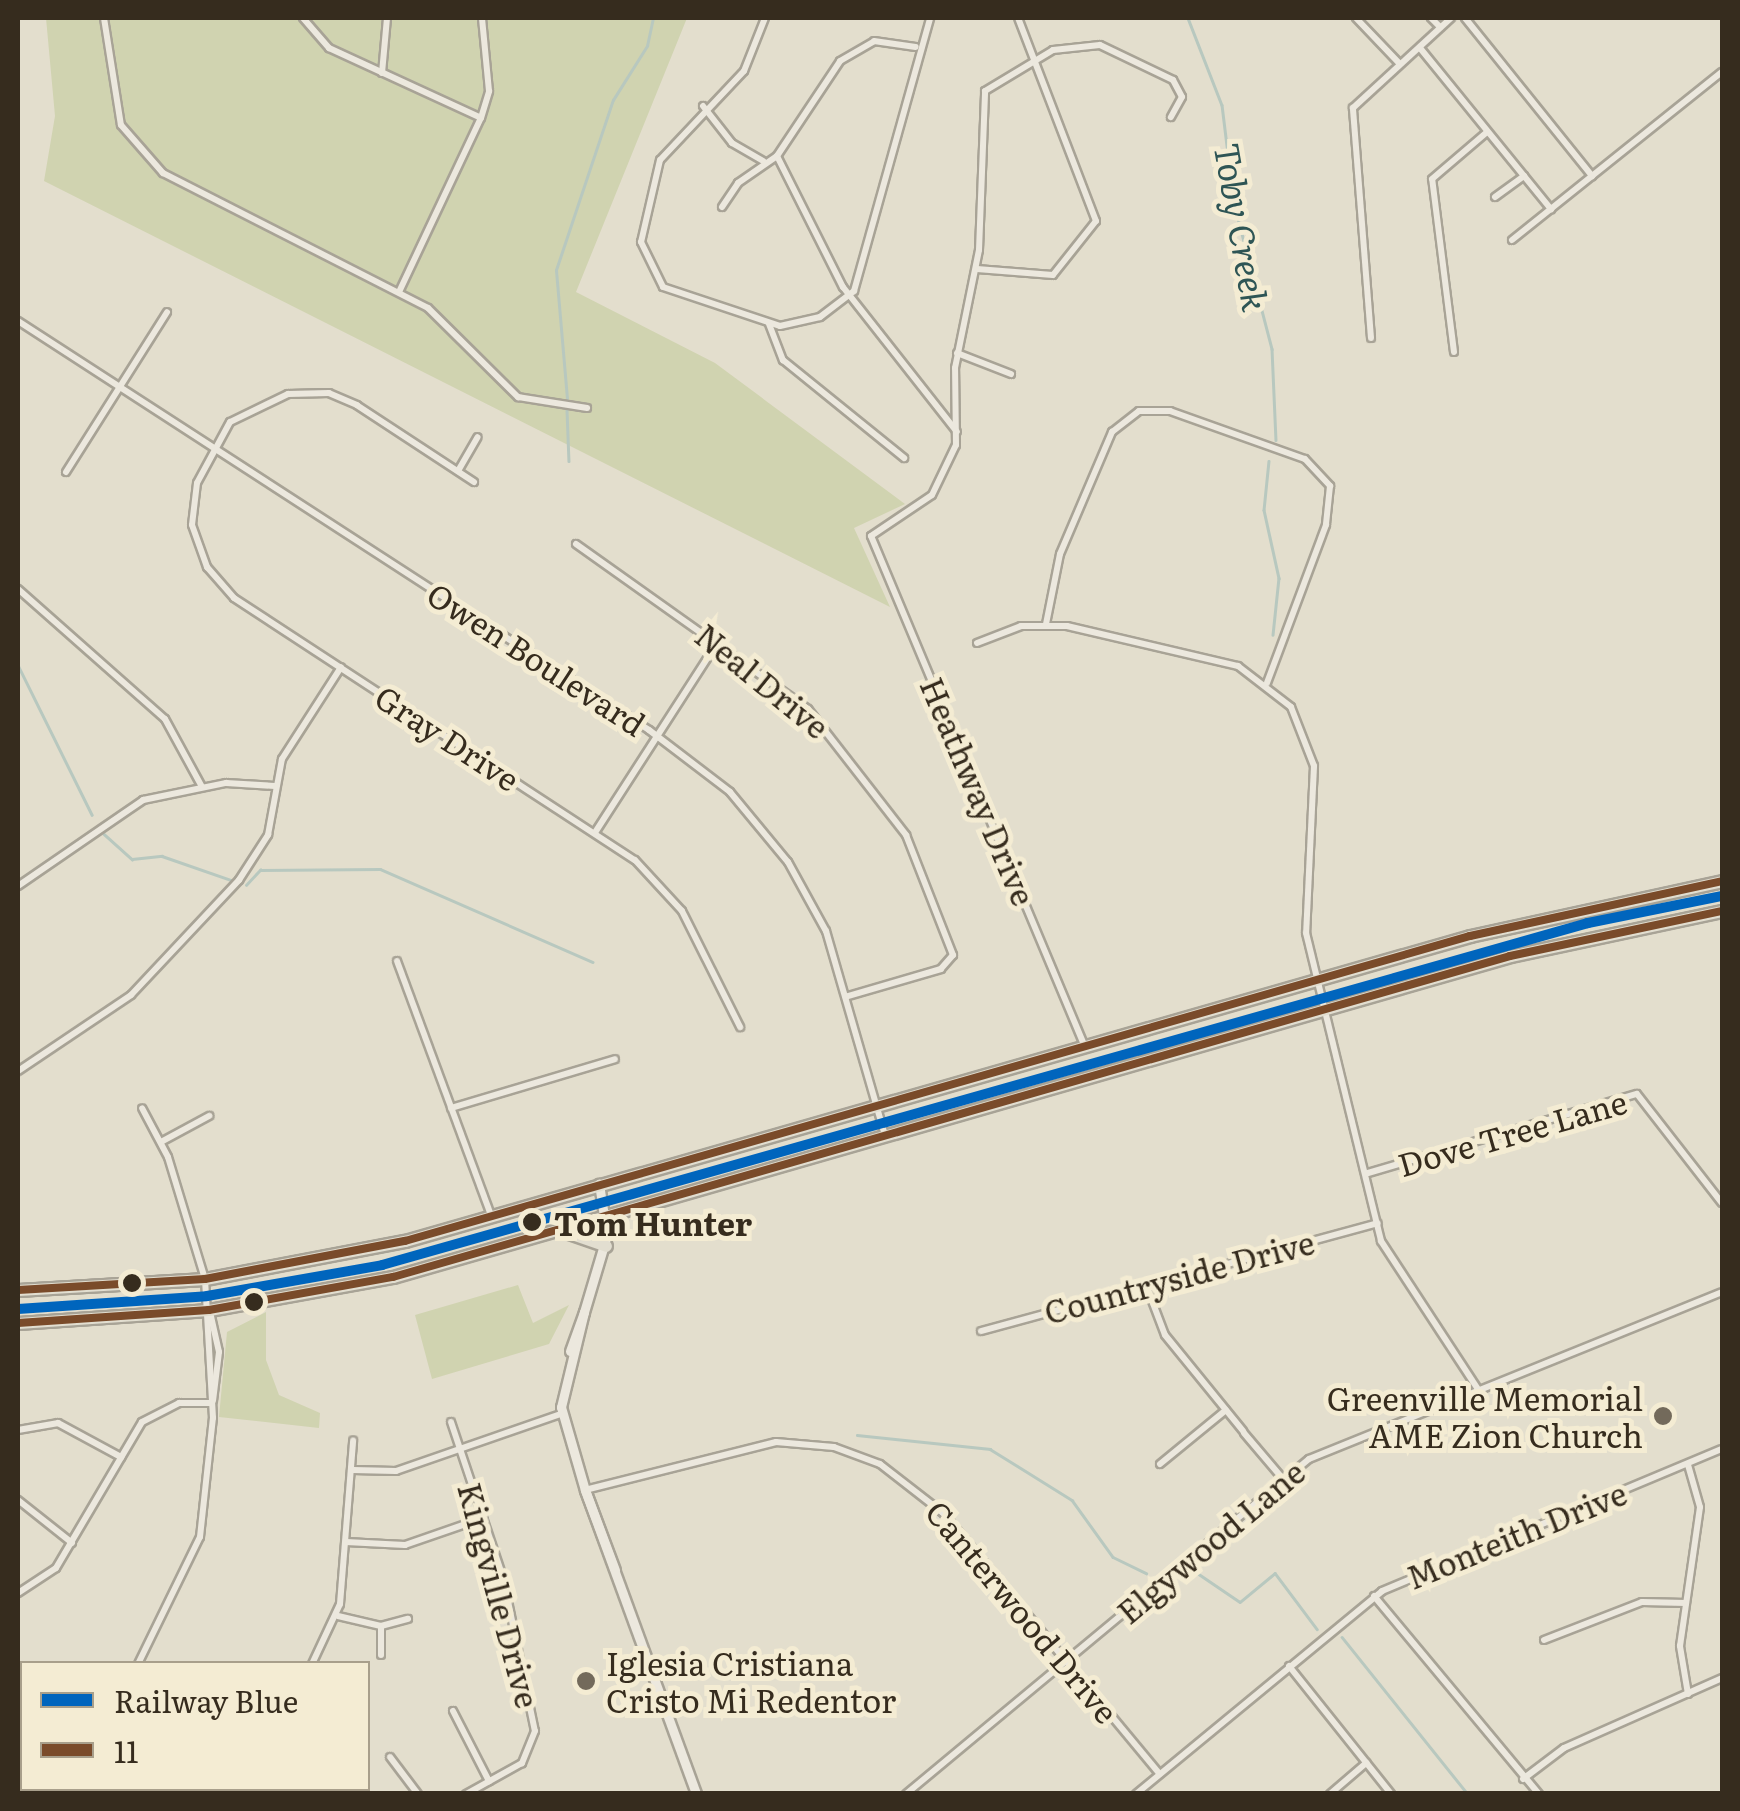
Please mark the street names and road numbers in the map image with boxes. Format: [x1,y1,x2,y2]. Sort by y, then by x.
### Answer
street label: Owen Boulevard [421,573,653,743]
street label: Neal Drive [689,615,837,745]
street label: Heathway Drive [914,671,1044,911]
street label: Gray Drive [369,676,527,798]
street label: Dove Tree Lane [1393,1081,1631,1183]
street label: Countryside Drive [1040,1221,1318,1331]
street label: Elgywood Lane [1109,1452,1311,1630]
street label: Monteith Drive [1400,1472,1632,1596]
street label: Kingville Drive [451,1478,549,1712]
street label: Canterwood Drive [919,1492,1127,1730]

